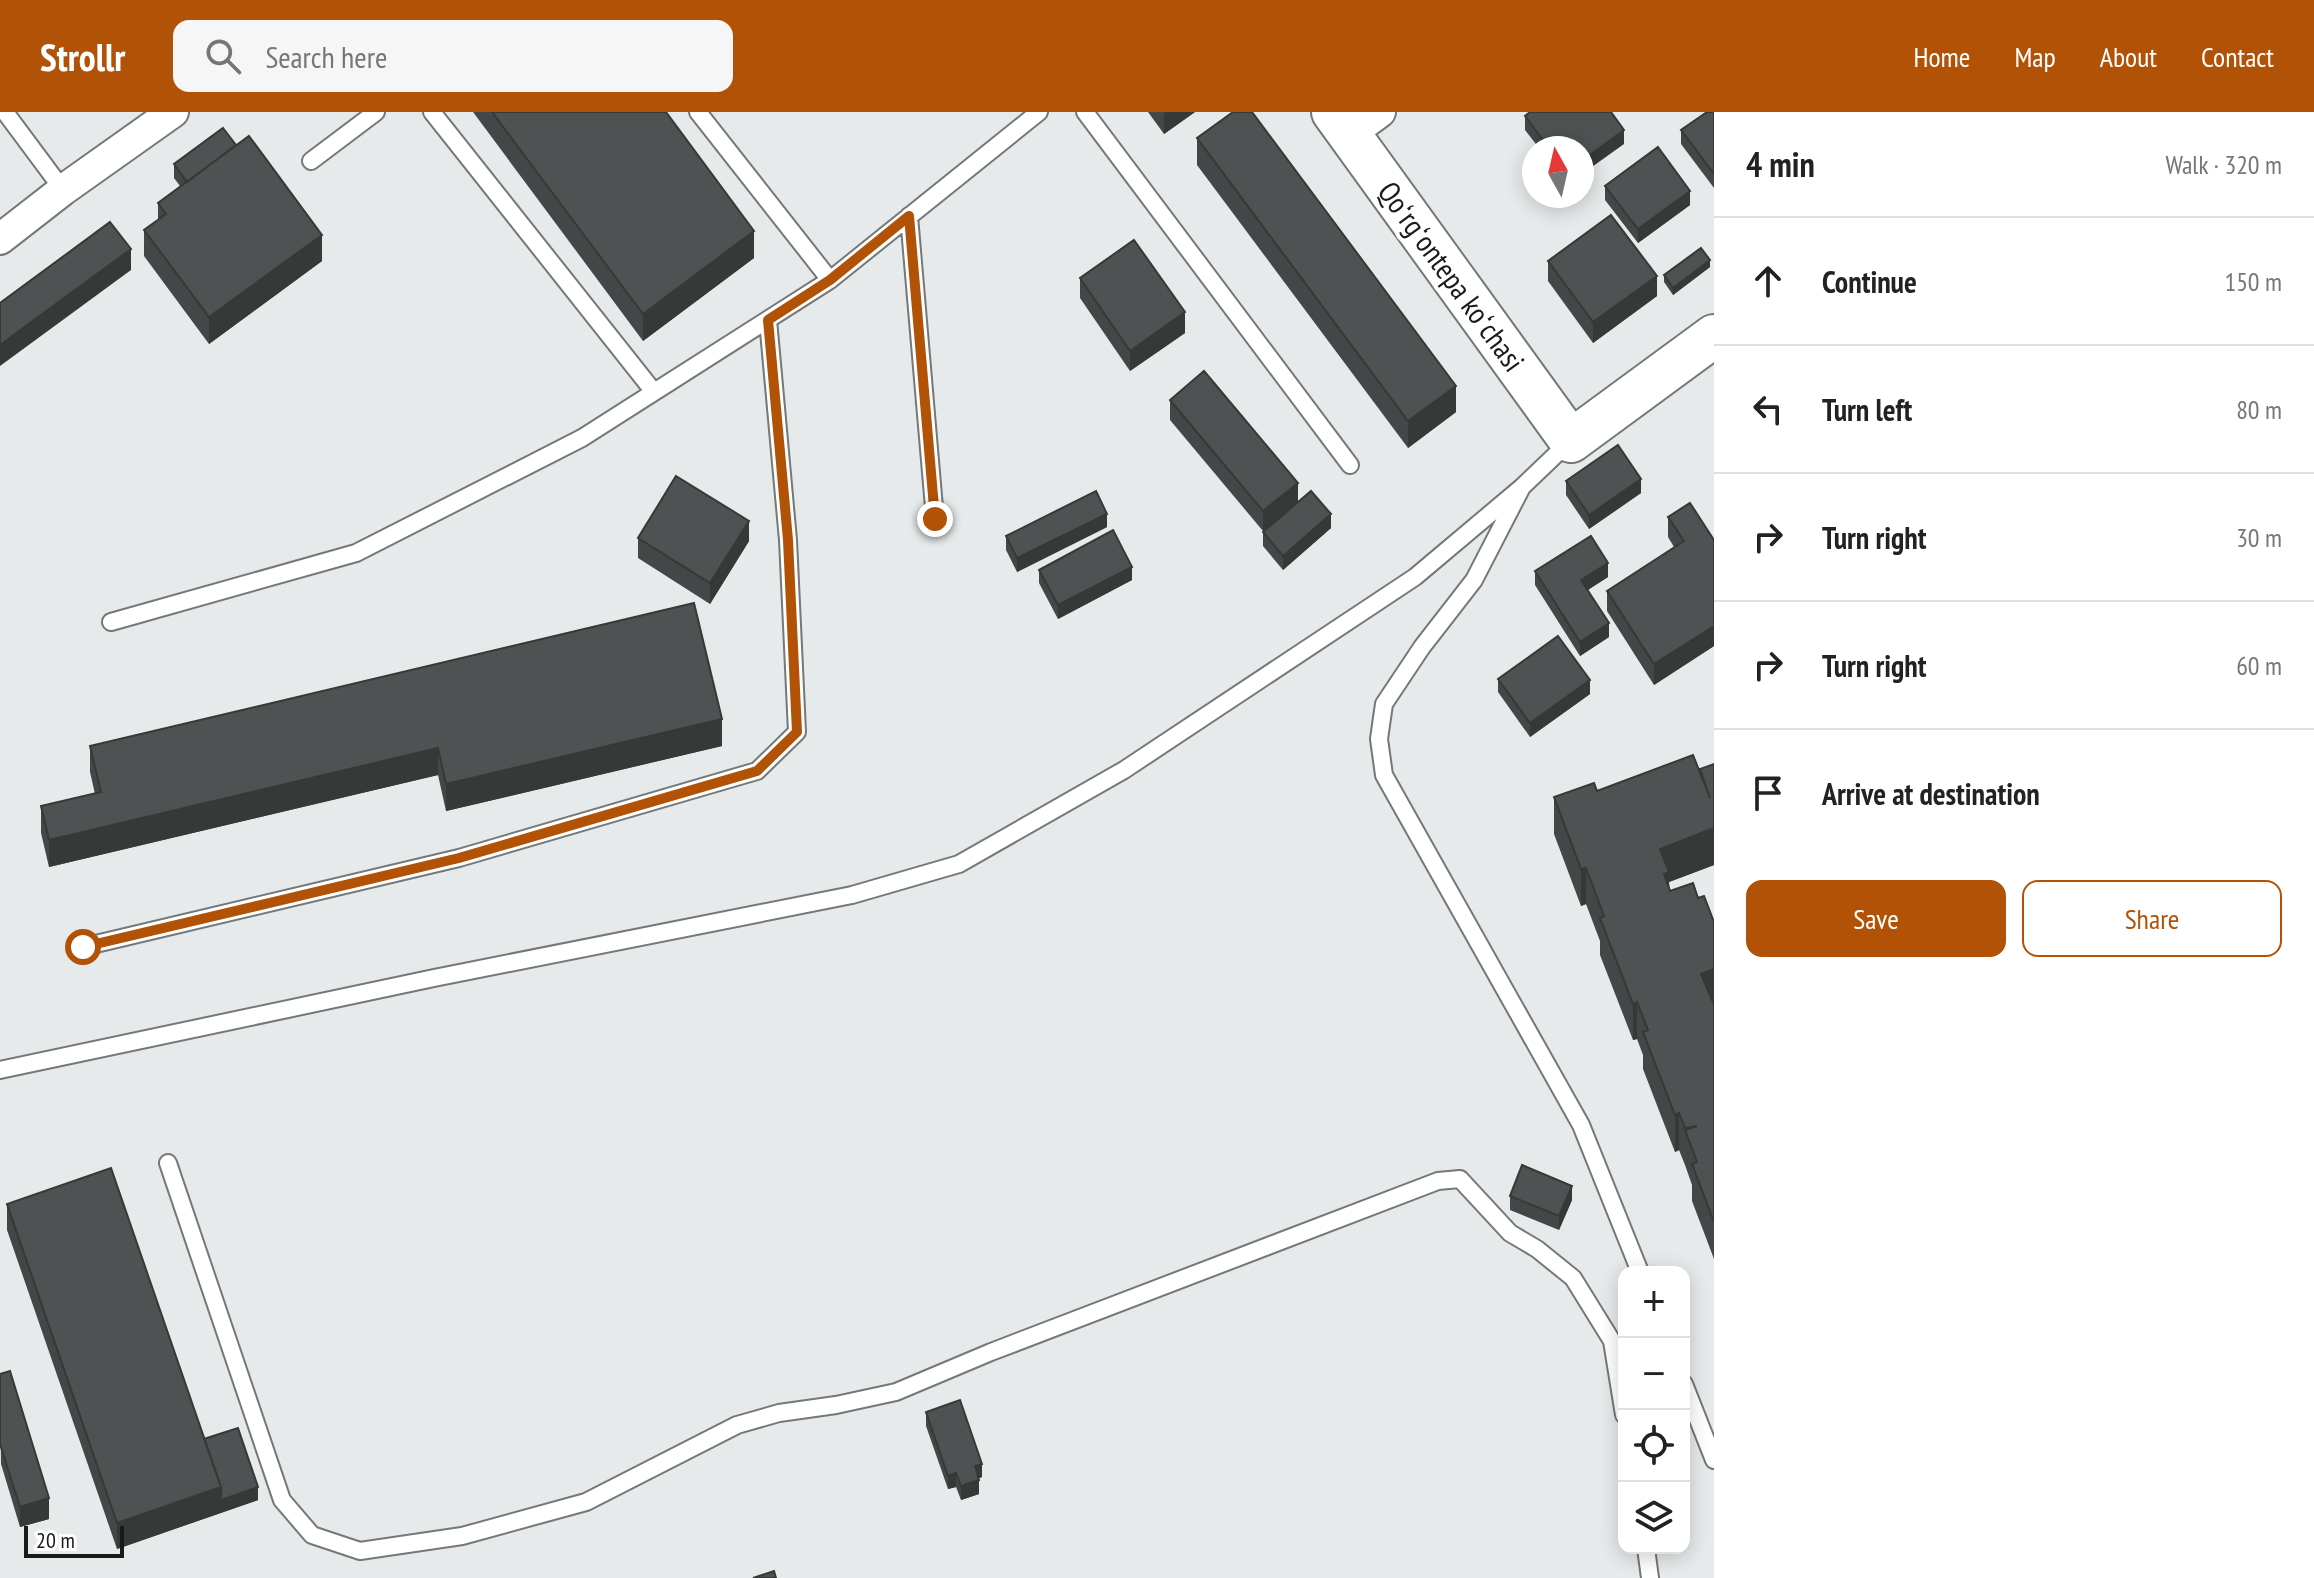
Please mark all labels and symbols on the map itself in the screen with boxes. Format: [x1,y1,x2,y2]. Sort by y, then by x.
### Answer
north arrow [1522,136,1594,208]
street label: Qoʻrgʻontepa koʻchasi [1370,173,1534,379]
route end [917,501,953,537]
route start [65,929,101,965]
scale bar [24,1522,124,1558]

